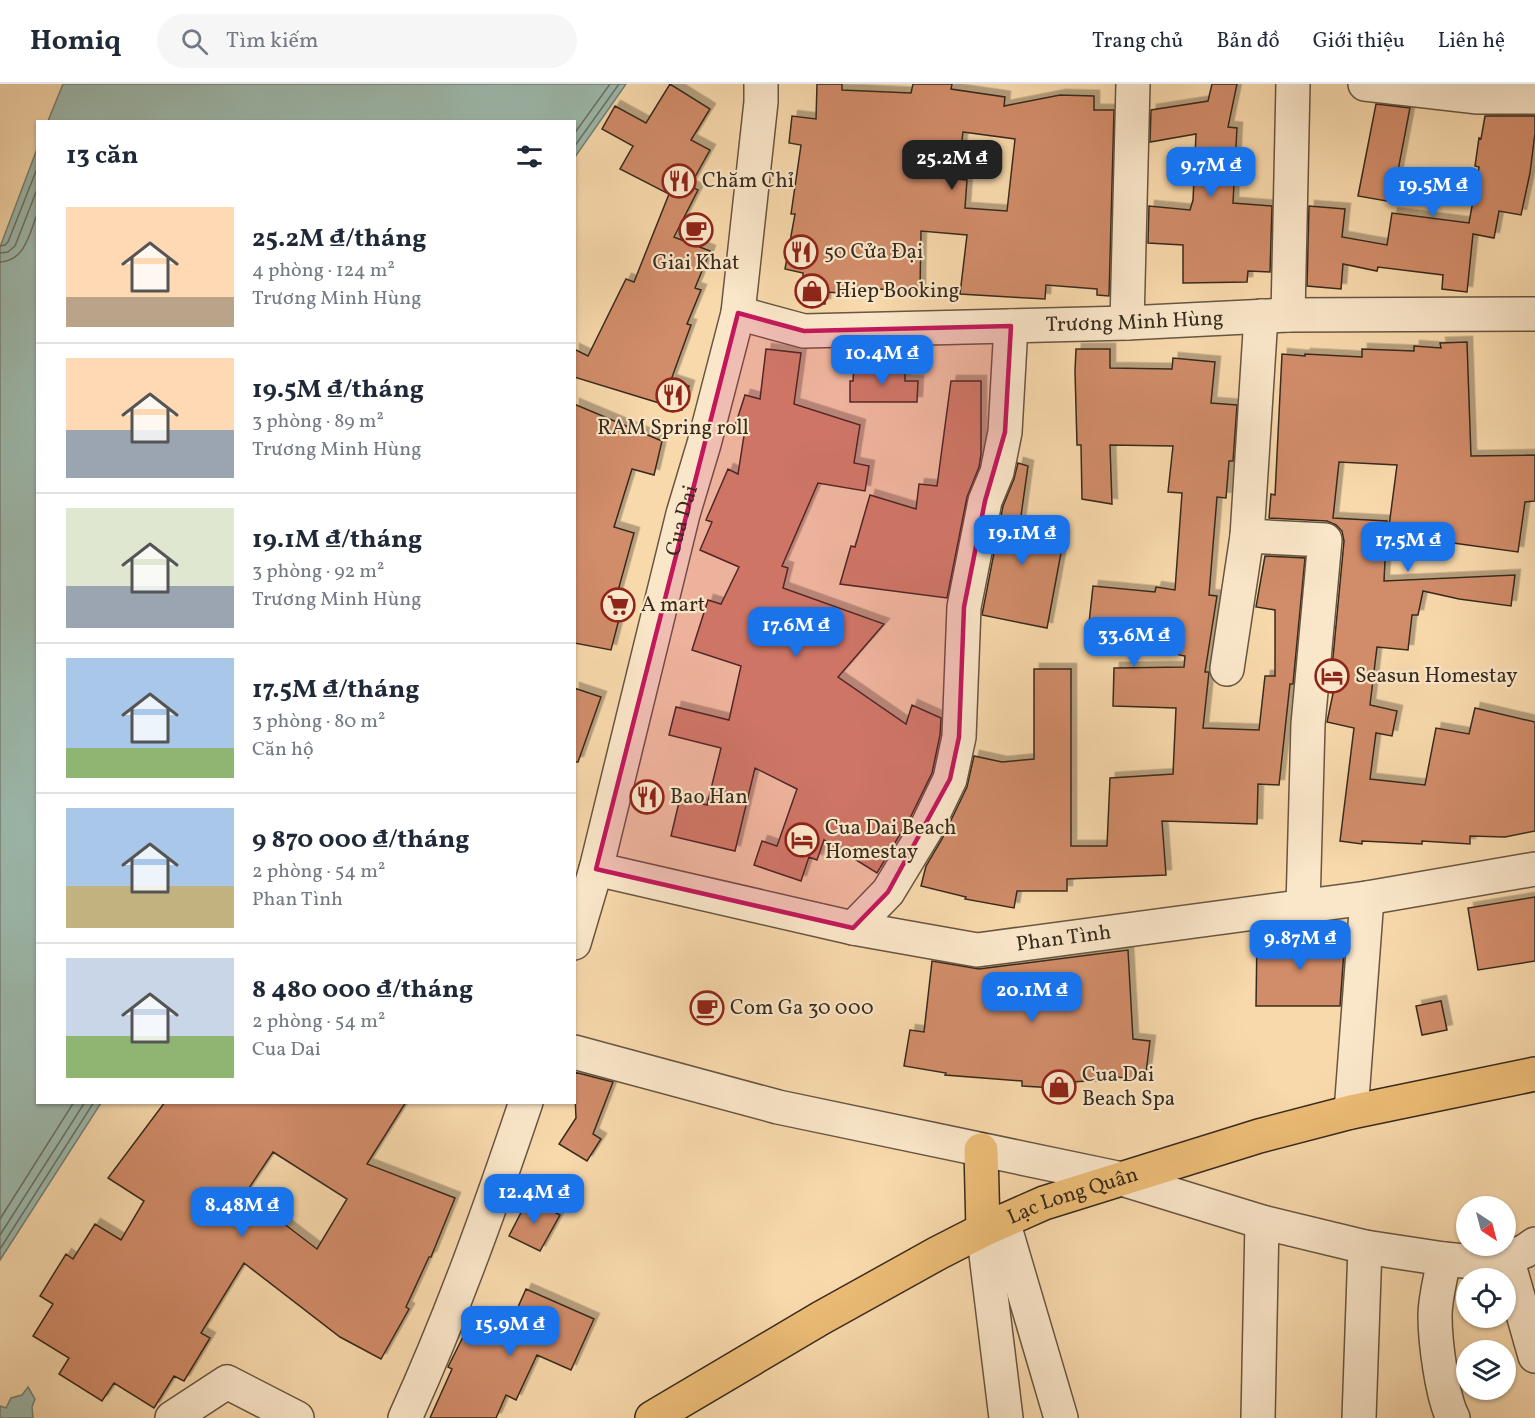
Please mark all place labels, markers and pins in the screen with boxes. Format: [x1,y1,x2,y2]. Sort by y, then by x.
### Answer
pin: 25.2M ₫ [897,140,1007,191]
pin: 9.7M ₫ [1162,147,1260,198]
restaurant icon: Chăm Chỉ [661,163,697,199]
place label: Chăm Chỉ [702,167,794,196]
pin: 19.5M ₫ [1378,167,1488,218]
cafe icon: Giai Khat [678,212,714,248]
restaurant icon: 50 Cửa Đại [783,234,819,270]
place label: 50 Cửa Đại [824,238,923,267]
place label: Giai Khat [653,249,739,278]
shop icon: Hiep Booking [794,273,830,309]
place label: Hiep Booking [835,277,960,306]
pin: 10.4M ₫ [827,335,937,386]
restaurant icon: RAM Spring roll [655,377,691,413]
place label: RAM Spring roll [597,414,749,443]
pin: 19.1M ₫ [967,515,1077,566]
pin: 17.5M ₫ [1353,522,1463,573]
supermarket icon: A mart [600,587,636,623]
place label: A mart [641,591,705,620]
pin: 17.6M ₫ [741,607,851,658]
pin: 33.6M ₫ [1079,617,1189,668]
hotel icon: Seasun Homestay [1314,658,1350,694]
place label: Seasun Homestay [1355,662,1518,691]
restaurant icon: Bao Han [629,779,665,815]
place label: Bao Han [670,783,748,812]
place label: Cua Dai Beach Homestay [825,814,956,867]
hotel icon: Cua Dai Beach Homestay [784,822,820,858]
pin: 9.87M ₫ [1245,920,1355,971]
pin: 20.1M ₫ [977,972,1087,1023]
cafe icon: Com Ga 30 000 [689,990,725,1026]
place label: Com Ga 30 000 [730,994,874,1023]
place label: Cua Dai Beach Spa [1082,1061,1175,1114]
shop icon: Cua Dai Beach Spa [1041,1069,1077,1105]
pin: 12.4M ₫ [479,1174,589,1225]
pin: 8.48M ₫ [187,1187,297,1238]
pin: 15.9M ₫ [455,1306,565,1357]

